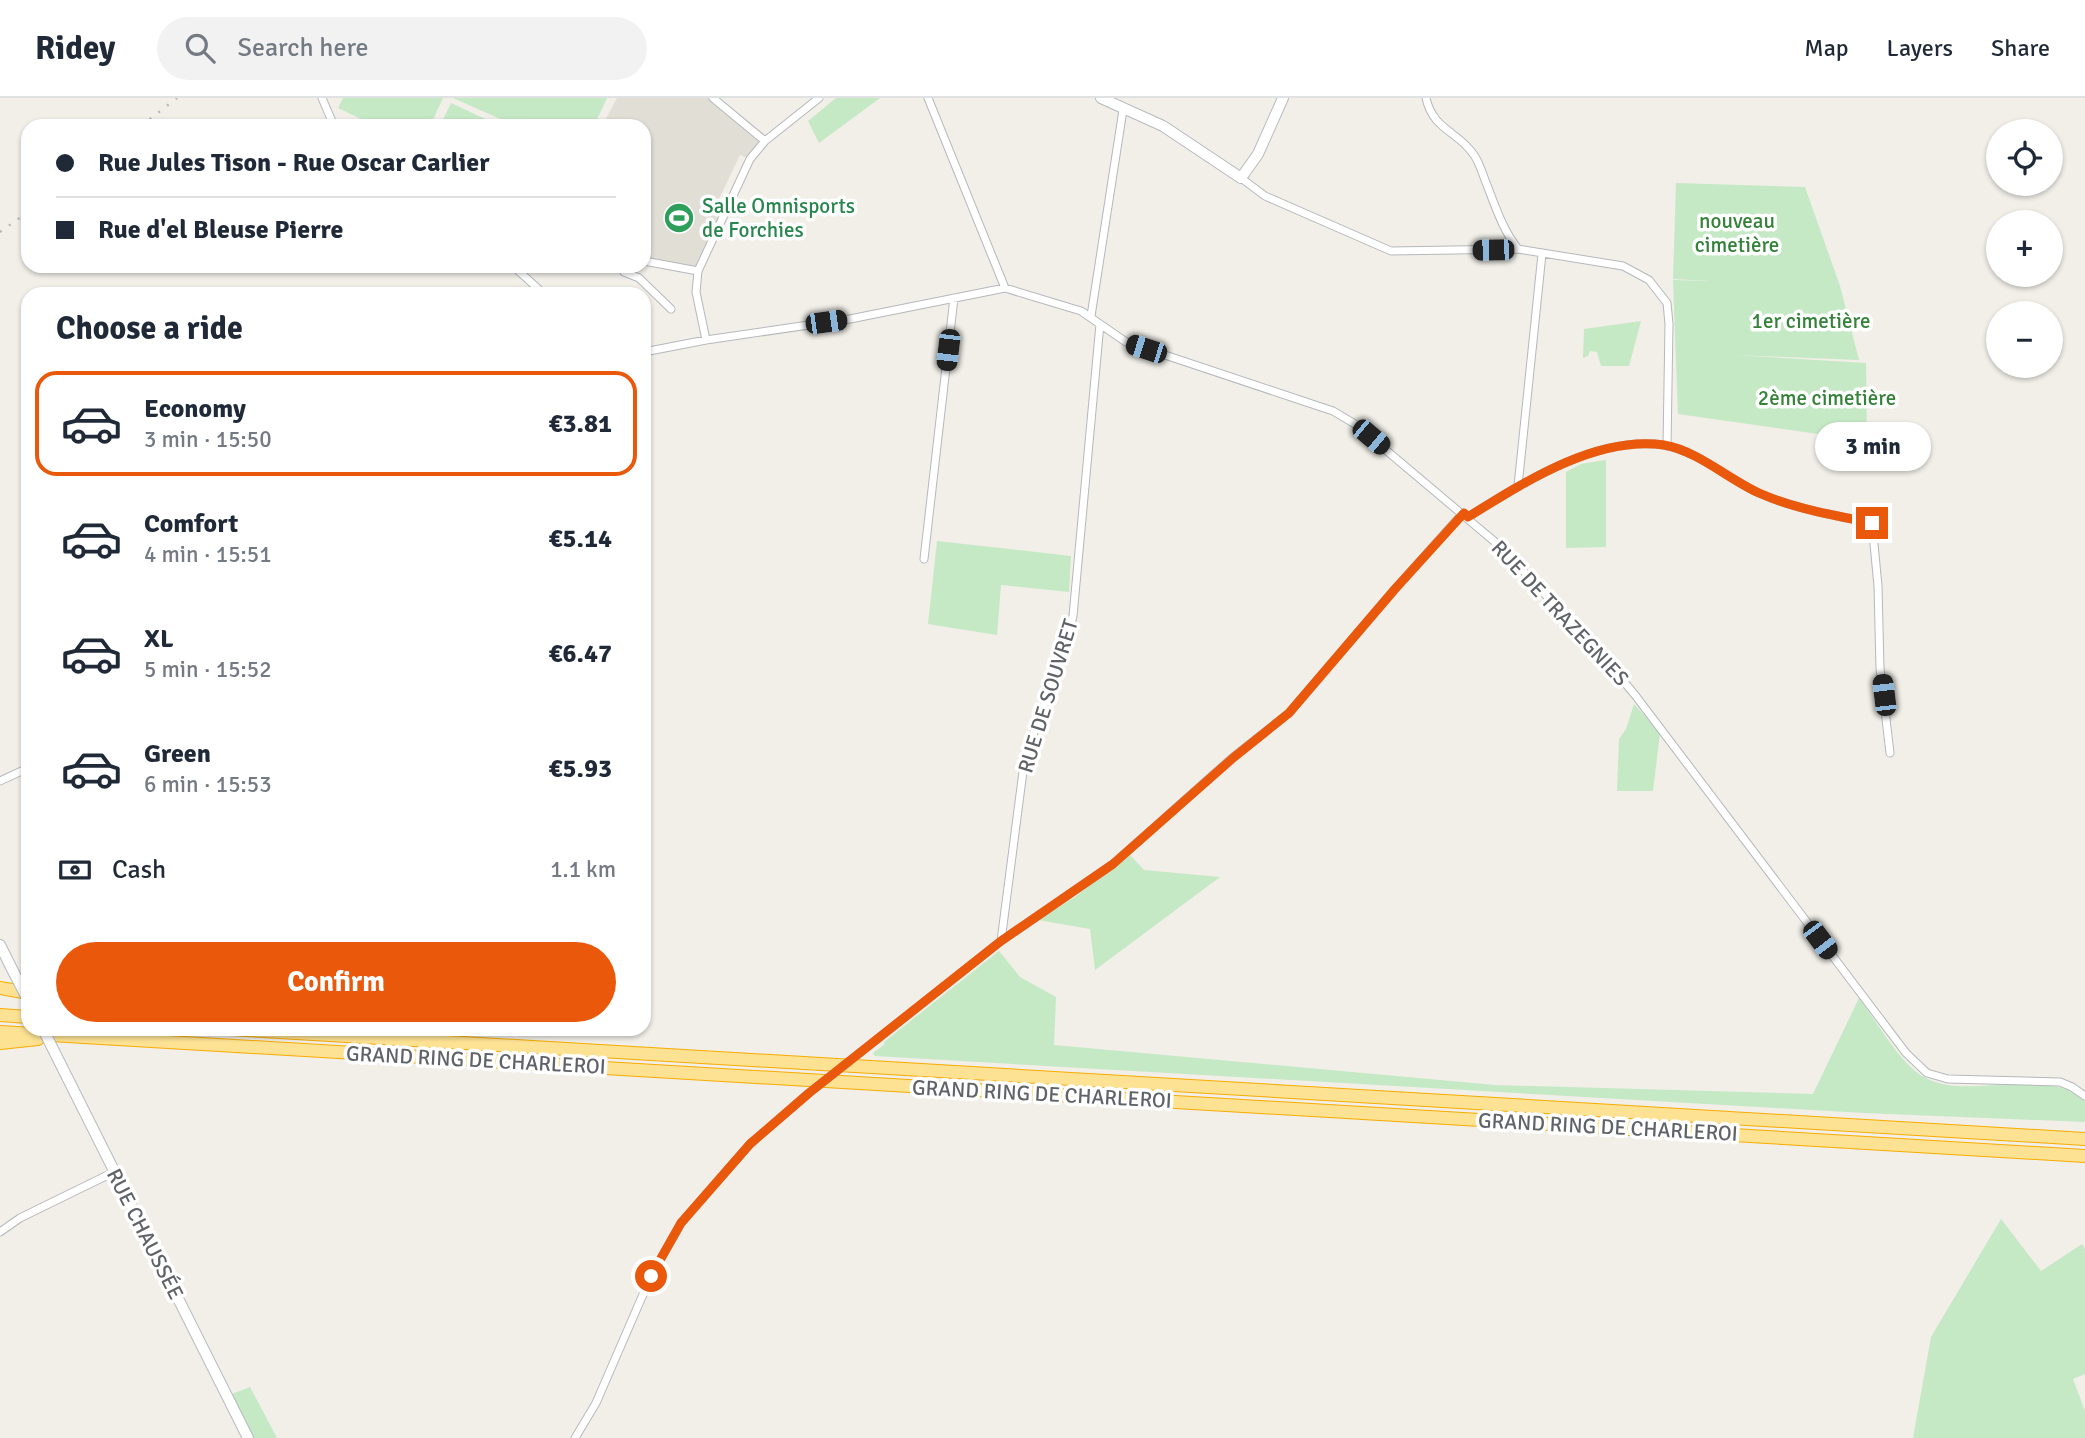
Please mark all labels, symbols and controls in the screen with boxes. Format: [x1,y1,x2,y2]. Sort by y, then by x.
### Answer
search box [157,17,647,80]
text: Ridey [35,28,115,69]
icon: search [181,29,219,67]
text: Search here [237,32,369,64]
text: Map [1804,33,1849,63]
text: Layers [1887,33,1953,63]
text: Share [1991,33,2050,63]
map controls [1986,119,2063,378]
button: locate [1986,119,2063,196]
text: Rue Jules Tison - Rue Oscar Carlier [98,147,490,179]
place label: Salle Omnisports de Forchies [702,193,855,243]
sports icon: Salle Omnisports de Forchies [662,201,696,235]
park label: nouveau cimetière [1695,208,1779,258]
button: + [1986,210,2063,287]
text: Rue d'el Bleuse Pierre [98,214,343,246]
car [1472,239,1515,261]
button: − [1986,301,2063,378]
park label: 1er cimetière [1752,308,1870,334]
text: Choose a ride [56,309,243,348]
car [804,309,849,335]
car [936,328,961,372]
car [1123,333,1170,365]
park label: 2ème cimetière [1758,385,1896,411]
icon: car [60,392,123,455]
text: Economy [144,393,246,425]
text: €3.81 [548,408,612,440]
car [1349,415,1394,459]
callout: 3 min [1814,422,1930,470]
text: 3 min · 15:50 [144,425,272,454]
text: 3 min [1845,432,1901,461]
icon: car [60,507,123,570]
route end [1856,507,1888,539]
text: Comfort [144,508,238,540]
text: €5.14 [548,523,612,555]
street label: RUE DE TRAZEGNIES [1486,535,1634,691]
text: 4 min · 15:51 [144,540,272,569]
street label: RUE DE SOUVRET [1012,615,1084,776]
icon: car [60,622,123,685]
text: XL [144,623,174,655]
text: €6.47 [548,638,612,670]
text: 5 min · 15:52 [144,655,272,684]
car [1872,673,1897,717]
icon: car [60,737,123,800]
text: Green [144,738,211,770]
text: €5.93 [548,753,612,785]
text: 6 min · 15:53 [144,770,272,799]
icon: cash [56,851,94,889]
text: Cash [112,854,166,886]
text: 1.1 km [550,855,616,884]
car [1799,917,1842,963]
button: Confirm [56,942,616,1022]
street label: GRAND RING DE CHARLEROI [346,1040,606,1080]
street label: GRAND RING DE CHARLEROI [912,1074,1172,1114]
street label: GRAND RING DE CHARLEROI [1478,1107,1738,1147]
street label: RUE CHAUSSÉE [101,1164,189,1304]
route start [635,1260,667,1292]

